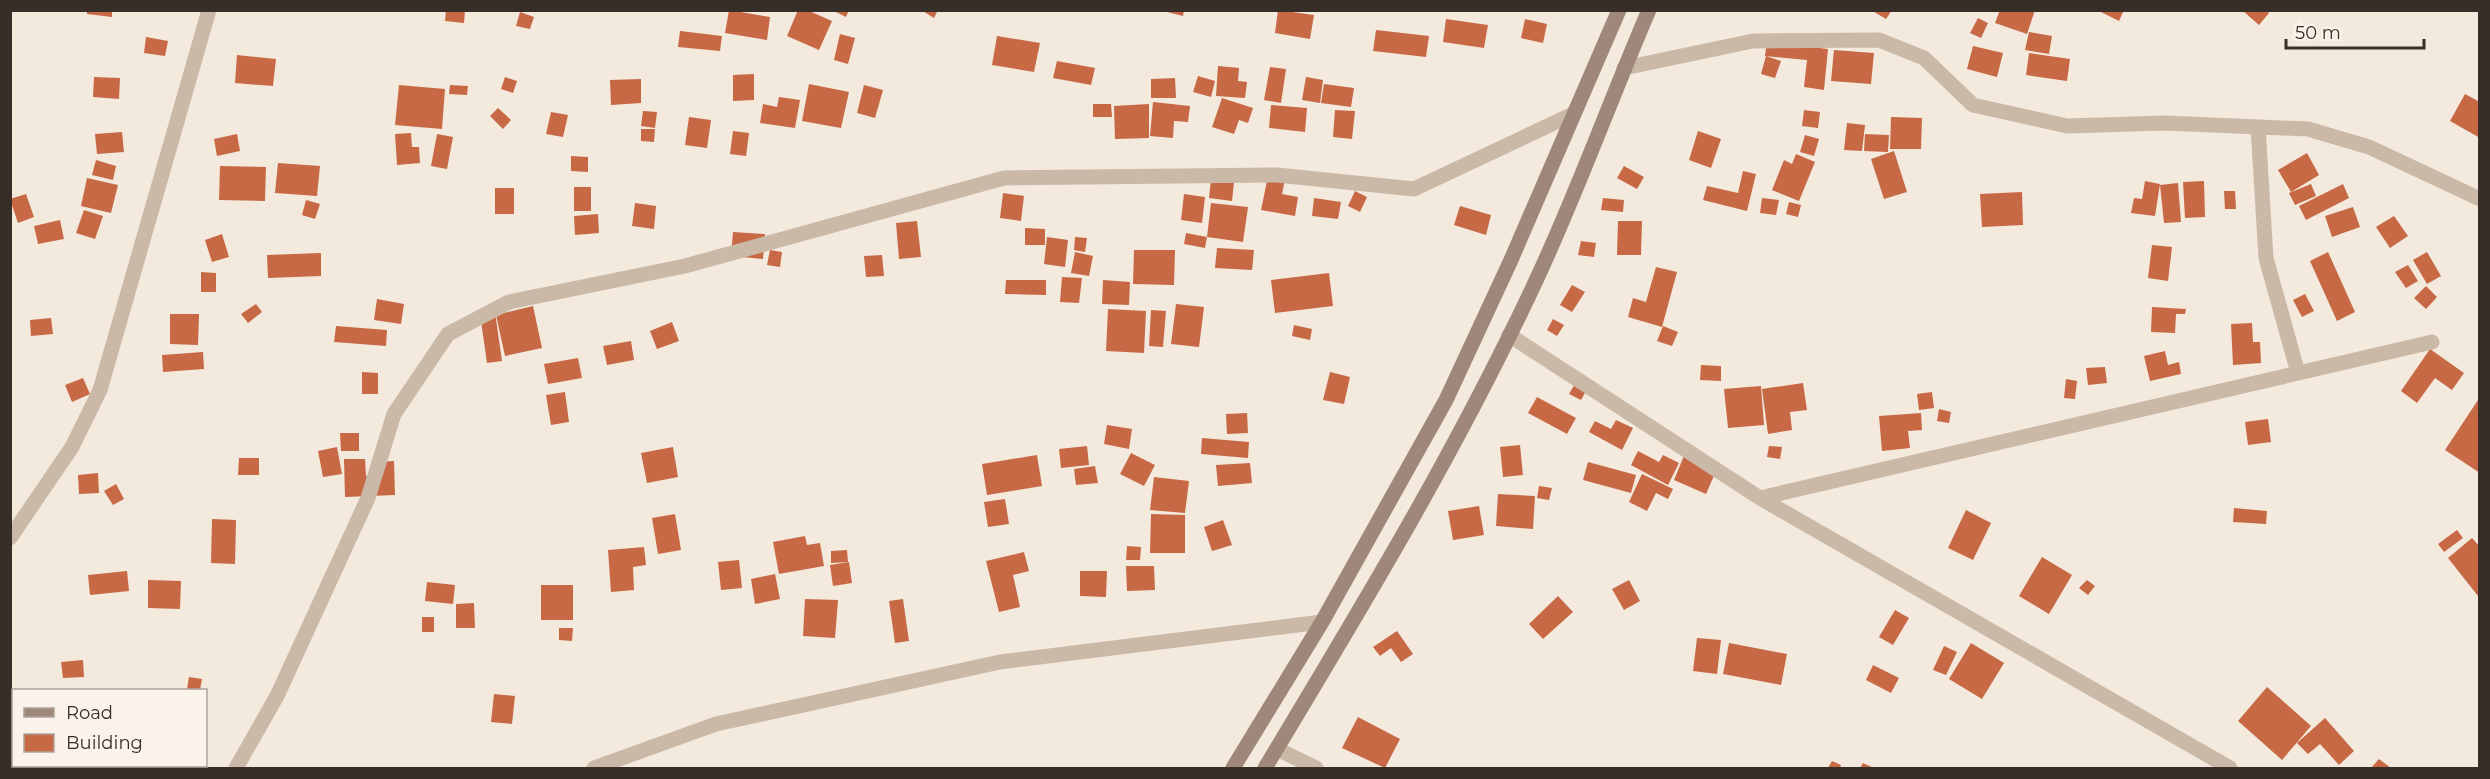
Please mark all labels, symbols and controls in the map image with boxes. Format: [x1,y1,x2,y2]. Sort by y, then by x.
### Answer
scale bar [2286,12,2424,50]
text: 50 m [2295,22,2341,44]
legend [12,689,207,767]
text: Road [66,702,113,724]
text: Building [66,732,143,754]

